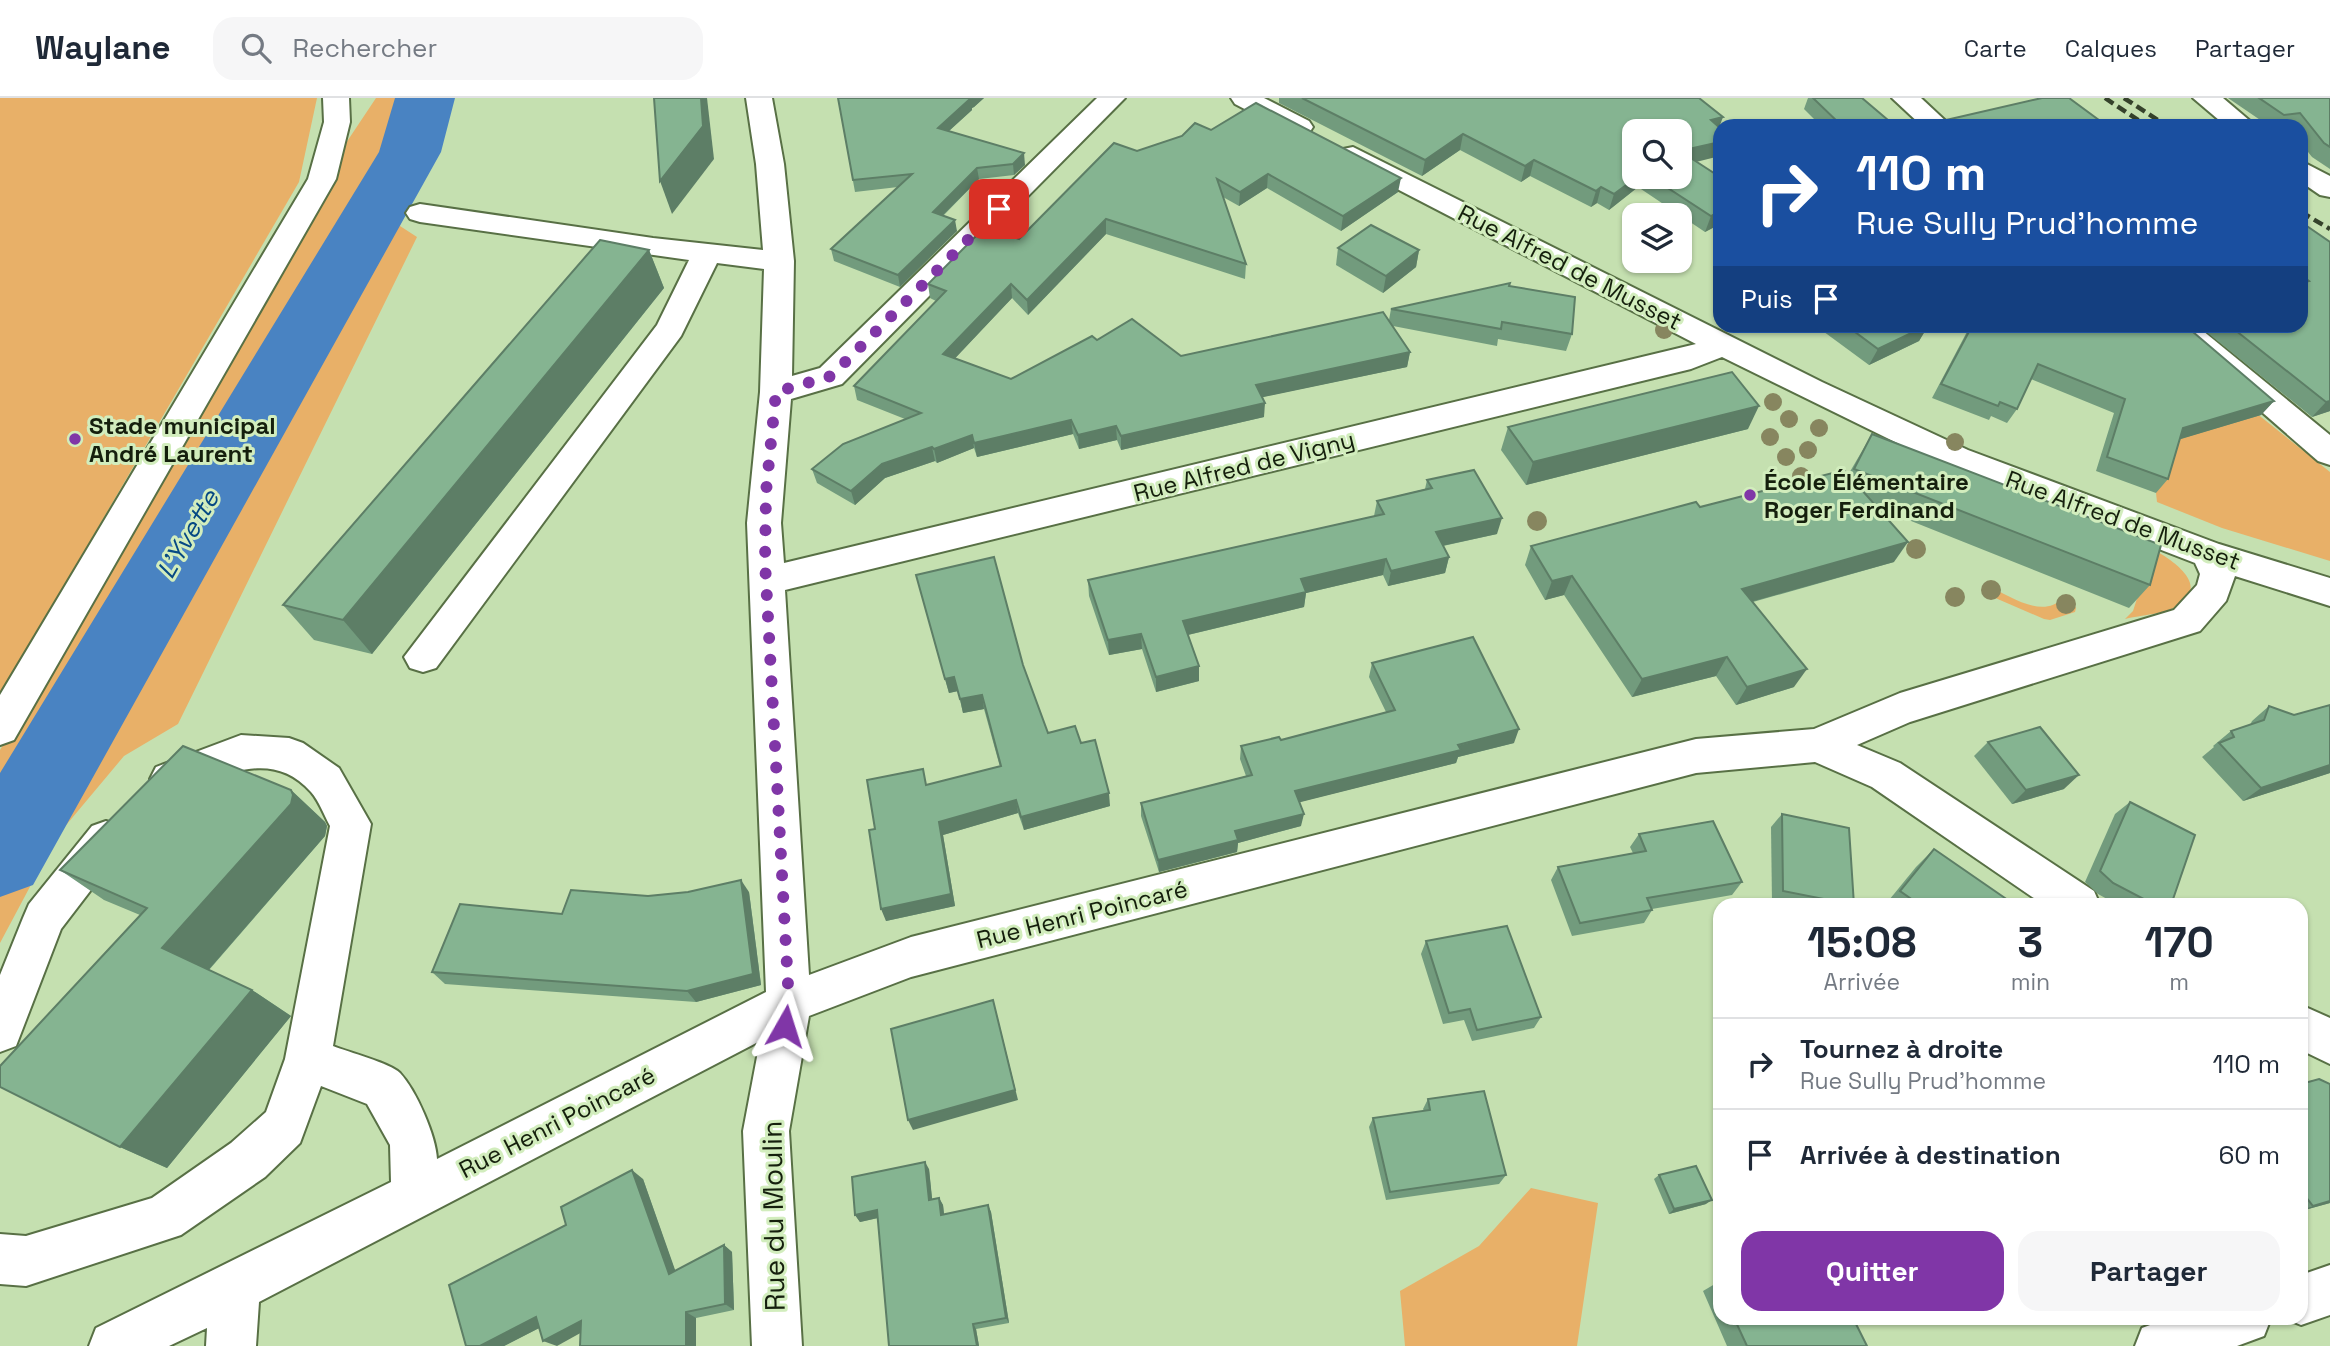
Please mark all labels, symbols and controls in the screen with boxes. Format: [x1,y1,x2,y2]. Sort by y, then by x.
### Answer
search box [213,17,703,80]
text: Waylane [35,27,171,69]
icon: search [237,29,275,67]
text: Rechercher [293,31,437,65]
text: Carte [1964,33,2027,64]
text: Calques [2065,33,2157,64]
text: Partager [2195,33,2295,64]
map controls [1622,119,1692,273]
button: search [1622,119,1692,189]
text: 110 m [1856,142,1986,204]
icon: right [1741,147,1832,238]
pin [969,179,1029,239]
icon: arrive [980,190,1018,228]
street label: Rue Alfred de Musset [1453,197,1687,337]
button: layers [1622,203,1692,273]
text: Rue Sully Prud'homme [1856,203,2199,243]
icon: arrive [1807,280,1845,318]
text: Puis [1741,282,1793,316]
place label: Stade municipal André Laurent [89,410,276,469]
street label: Rue Alfred de Vigny [1130,424,1358,508]
marker: Stade municipal André Laurent [67,431,83,447]
street label: Rue Alfred de Musset [2002,463,2244,577]
place label: École Élémentaire Roger Ferdinand [1764,466,1969,525]
water label: L'Yvette [149,482,228,584]
marker: École Élémentaire Roger Ferdinand [1742,487,1758,503]
street label: Rue Henri Poincaré [973,873,1191,955]
text: 15:08 [1807,916,1916,969]
text: 3 [2018,916,2043,969]
text: 170 [2144,916,2214,969]
text: Arrivée [1823,967,1900,997]
text: min [2011,967,2050,997]
text: m [2169,967,2189,997]
position arrow [748,989,822,1063]
text: Tournez à droite [1800,1032,2003,1066]
icon: right [1741,1045,1779,1083]
text: 110 m [2213,1047,2280,1081]
street label: Rue Henri Poincaré [454,1059,660,1185]
text: Rue Sully Prud'homme [1800,1066,2046,1096]
street label: Rue du Moulin [753,1120,793,1312]
icon: arrive [1741,1136,1779,1174]
text: Arrivée à destination [1800,1138,2061,1172]
text: 60 m [2218,1138,2280,1172]
button: Quitter [1741,1231,2004,1311]
button: Partager [2018,1231,2280,1311]

